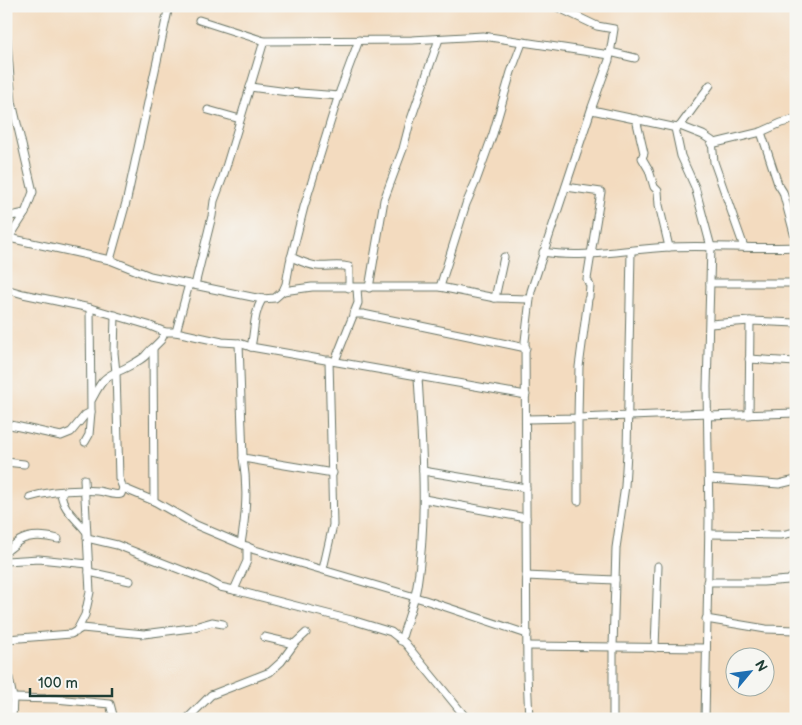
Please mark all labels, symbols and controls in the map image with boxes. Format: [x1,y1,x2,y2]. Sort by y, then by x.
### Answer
north arrow [724,648,774,698]
text: N [751,657,771,675]
scale bar [30,665,112,697]
text: 100 m [38,674,78,693]

